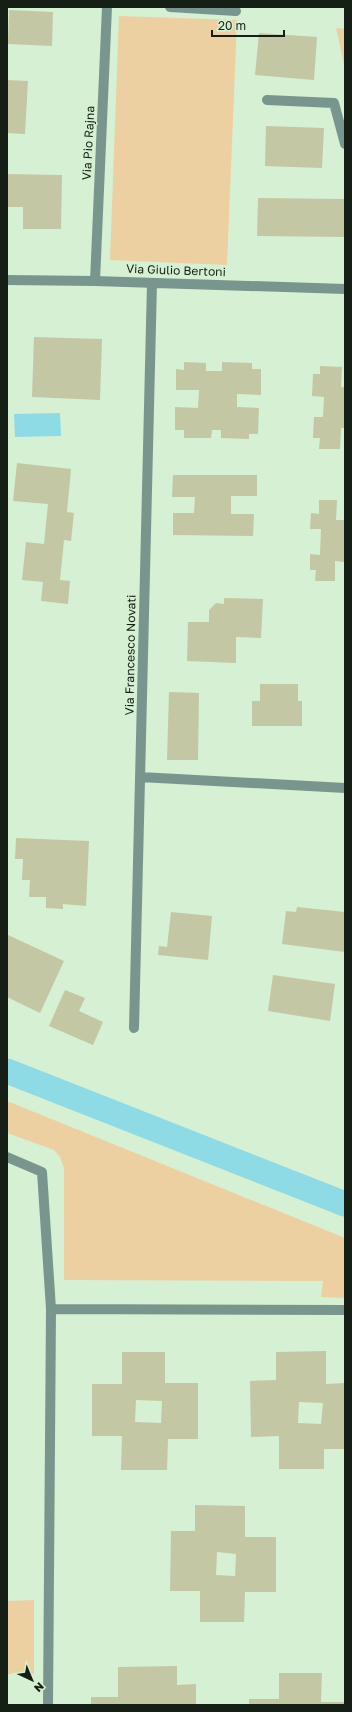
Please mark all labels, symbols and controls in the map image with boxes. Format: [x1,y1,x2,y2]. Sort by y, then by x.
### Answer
scale bar [212,12,284,38]
text: 20 m [218,18,246,33]
street label: Via Pio Rajna [79,105,97,181]
street label: Via Giulio Bertoni [126,261,226,279]
street label: Via Francesco Novati [121,595,139,715]
north arrow [12,1660,52,1700]
text: N [32,1680,47,1695]

